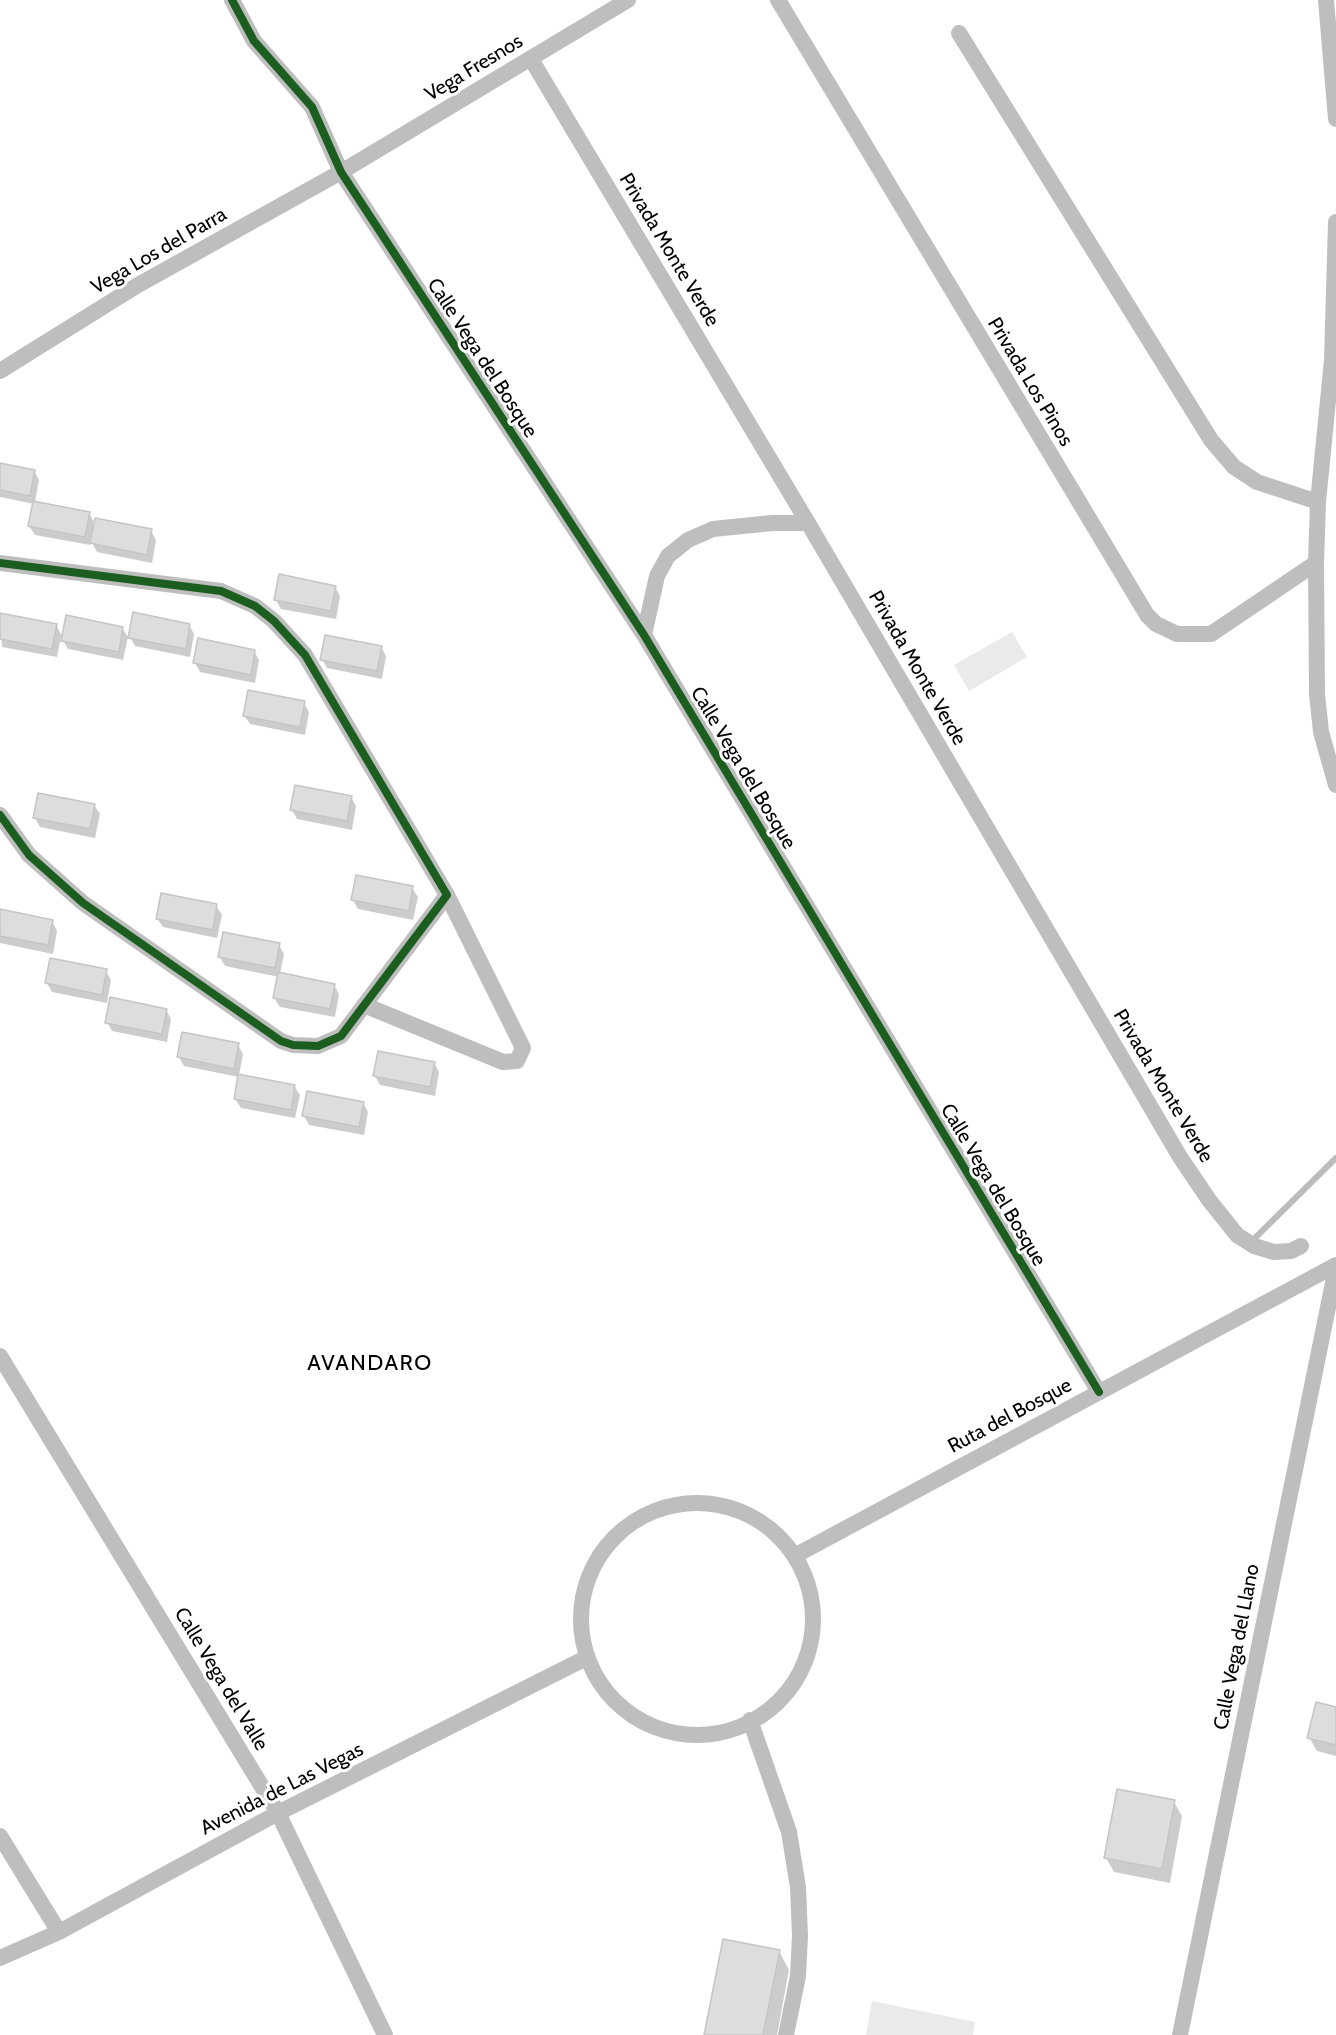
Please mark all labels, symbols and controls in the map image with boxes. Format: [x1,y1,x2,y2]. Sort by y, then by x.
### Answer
street label: Vega Fresnos [421,29,527,107]
street label: Privada Monte Verde [614,169,724,331]
street label: Vega Los del Parra [87,203,231,299]
street label: Calle Vega del Bosque [422,274,542,442]
street label: Privada Los Pinos [982,313,1078,451]
street label: Privada Monte Verde [863,586,971,750]
street label: Calle Vega del Bosque [685,683,801,853]
street label: Privada Monte Verde [1108,1005,1218,1167]
street label: Calle Vega del Bosque [935,1100,1051,1270]
district label: AVANDARO [307,1351,433,1377]
street label: Ruta del Bosque [944,1373,1076,1459]
street label: Calle Vega del Llano [1209,1562,1265,1732]
street label: Calle Vega del Valle [169,1603,273,1755]
street label: Avenida de Las Vegas [197,1738,367,1840]

